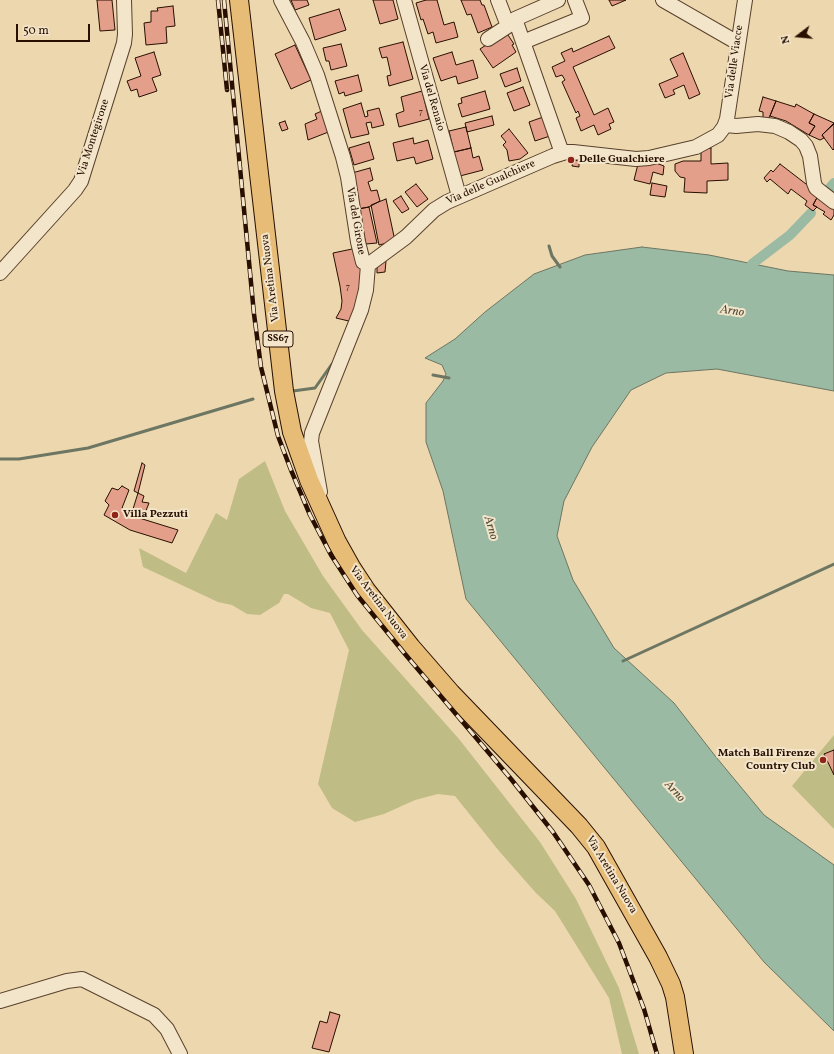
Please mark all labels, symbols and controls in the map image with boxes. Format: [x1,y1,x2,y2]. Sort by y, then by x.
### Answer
scale bar [18,16,92,42]
north arrow [778,16,818,56]
text: 50 m [23,23,49,39]
street label: Via delle Viacce [723,24,747,100]
text: N [778,34,794,45]
street label: Via del Renaio [415,63,447,133]
street label: Via Montegirone [75,98,113,178]
house number: 7 [419,107,423,117]
place label: Delle Gualchiere [579,153,665,167]
marker: Delle Gualchiere [566,155,576,165]
street label: Via delle Gualchiere [444,157,538,209]
street label: Via del Girone [343,186,367,256]
street label: Via Aretina Nuova [259,233,283,323]
house number: 7 [346,282,350,292]
water label: Arno [719,303,745,321]
road number: SS67 [263,331,293,347]
place label: Villa Pezzuti [123,508,188,522]
marker: Villa Pezzuti [110,510,120,520]
water label: Arno [480,514,500,542]
street label: Via Aretina Nuova [346,564,410,642]
place label: Match Ball Firenze Country Club [718,747,815,773]
marker: Match Ball Firenze Country Club [818,755,828,765]
water label: Arno [661,778,687,806]
street label: Via Aretina Nuova [583,834,639,916]

